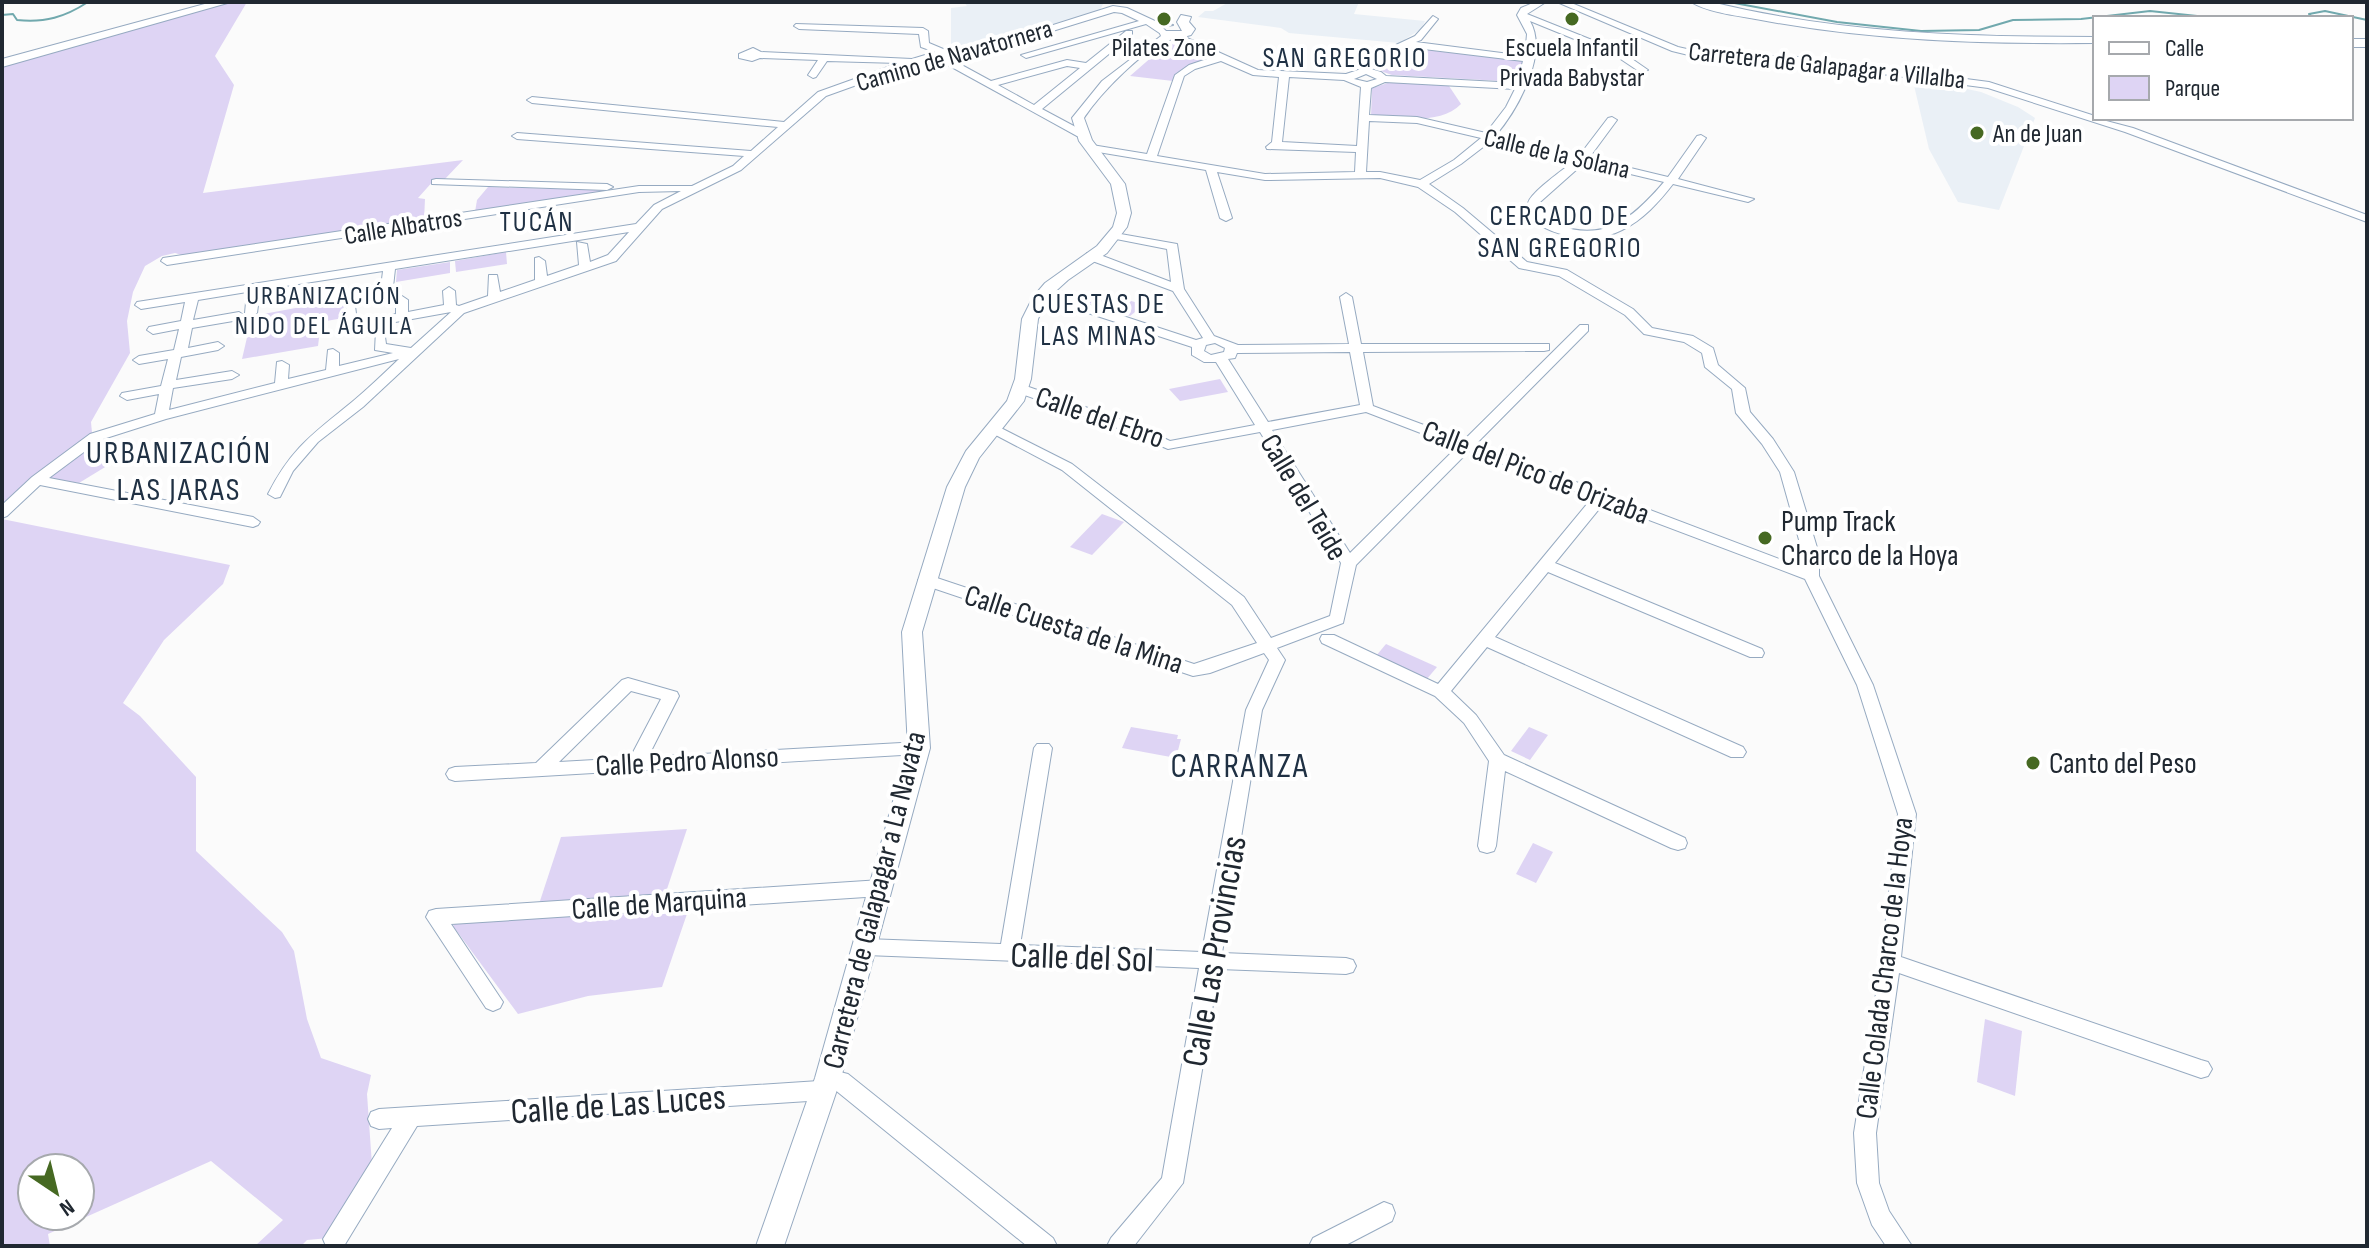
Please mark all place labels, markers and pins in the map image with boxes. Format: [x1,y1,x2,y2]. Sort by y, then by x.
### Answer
marker: Pilates Zone [1155,10,1173,28]
marker: Escuela Infantil Privada Babystar [1563,10,1581,28]
place label: Pilates Zone [1112,33,1216,64]
place label: Escuela Infantil Privada Babystar [1500,33,1645,94]
place label: An de Juan [1992,119,2083,150]
marker: An de Juan [1968,124,1986,142]
place label: Pump Track Charco de la Hoya [1781,504,1959,574]
marker: Pump Track Charco de la Hoya [1756,529,1774,547]
place label: Canto del Peso [2049,746,2197,782]
marker: Canto del Peso [2024,754,2042,772]

